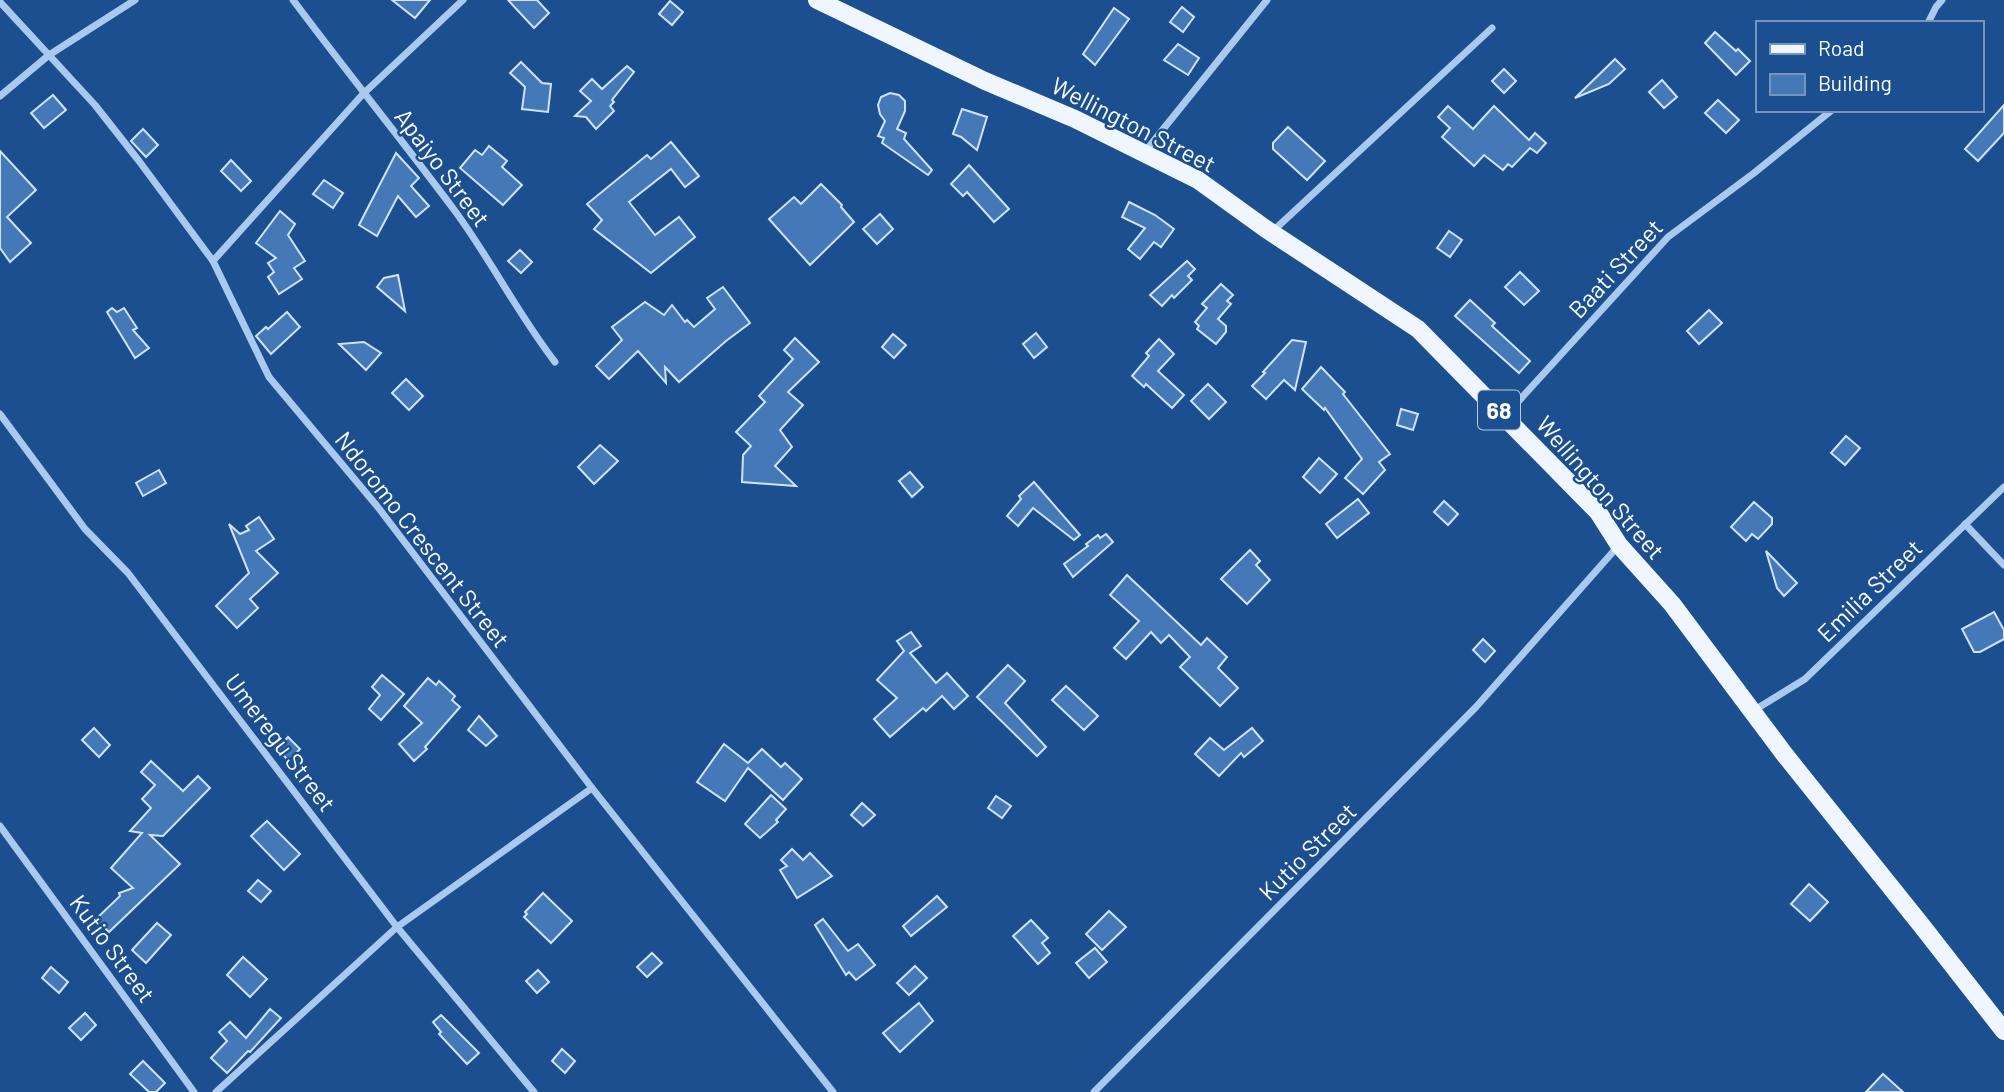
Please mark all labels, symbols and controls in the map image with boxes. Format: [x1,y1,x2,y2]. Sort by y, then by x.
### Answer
legend [1756,21,1983,112]
text: Road [1818,35,1864,60]
street label: Wellington Street [1047,70,1221,178]
text: Building [1818,70,1892,95]
street label: Apaiyo Street [389,102,497,232]
street label: Baati Street [1562,213,1668,323]
road number: 68 [1478,390,1520,430]
street label: Wellington Street [1531,409,1671,565]
street label: Ndoromo Crescent Street [330,425,516,653]
street label: Emilia Street [1810,533,1928,647]
street label: Umeregu Street [220,667,342,817]
street label: Kutio Street [1252,796,1362,906]
street label: Kutio Street [64,889,162,1007]

